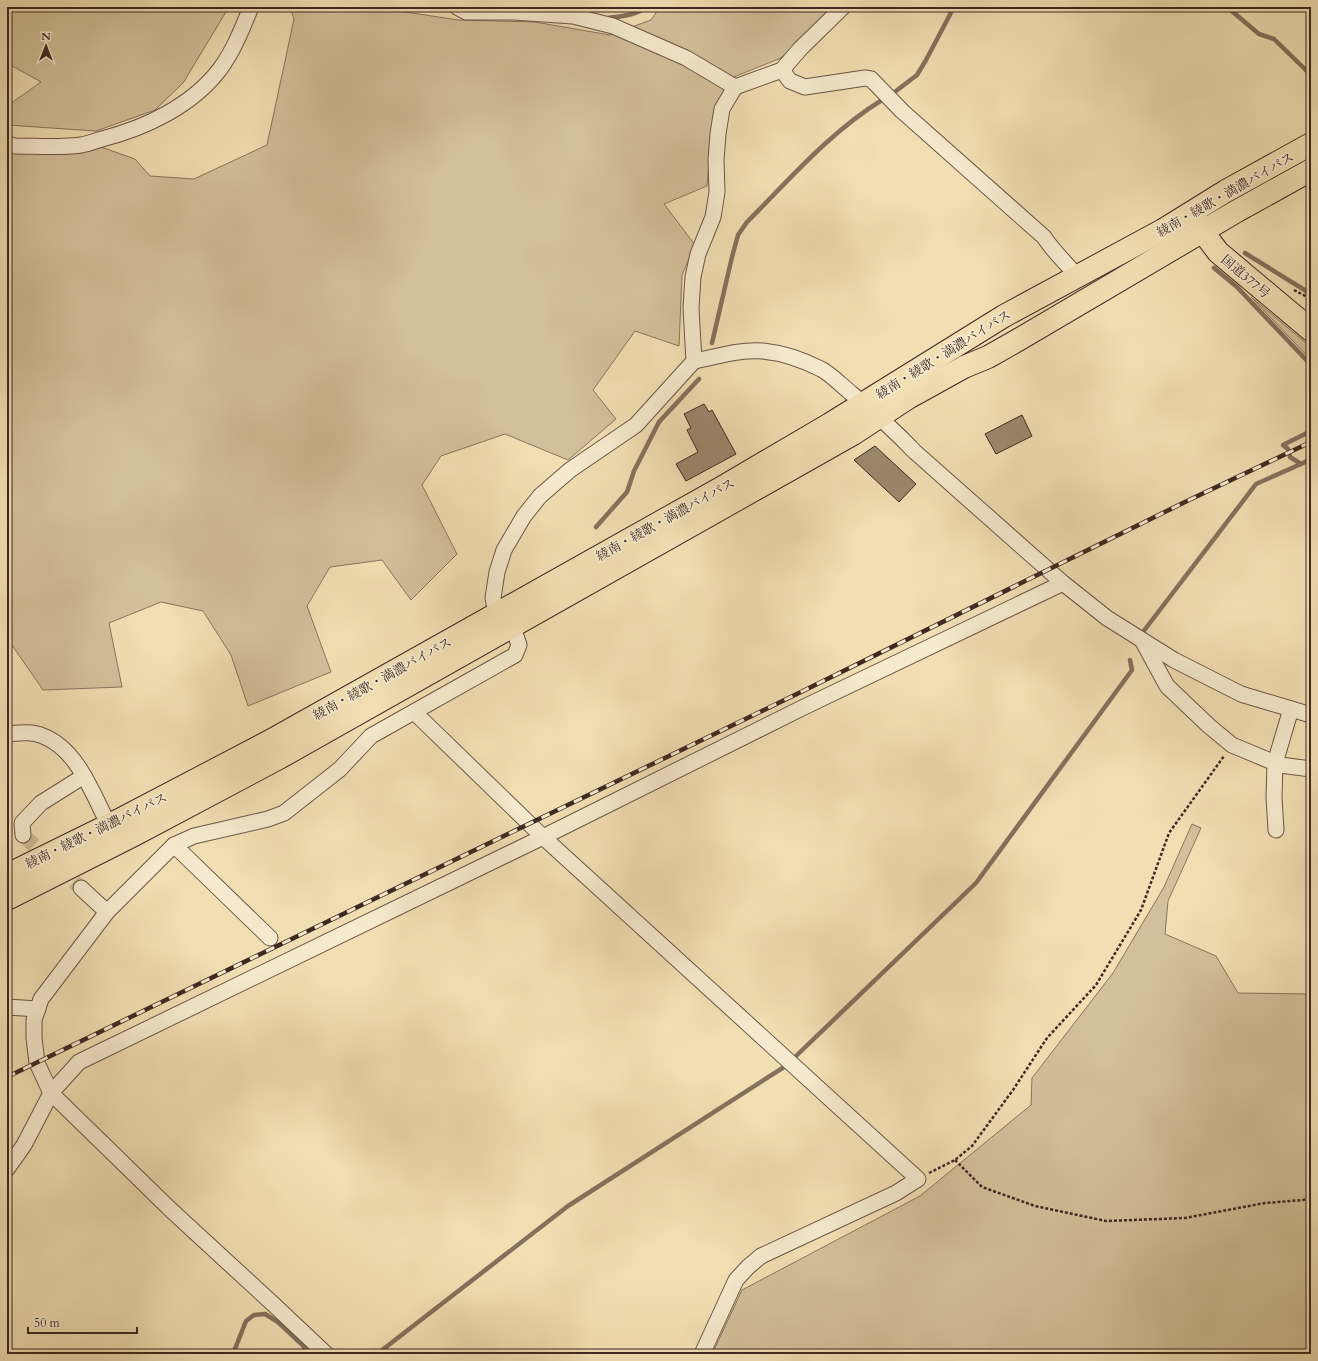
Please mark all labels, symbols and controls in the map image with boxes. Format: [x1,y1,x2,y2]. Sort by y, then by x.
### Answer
north arrow [26,26,66,66]
text: N [41,29,51,44]
street label: 綾南・綾歌・満濃バイパス [1154,148,1297,242]
street label: 国道377号 [1217,251,1274,303]
street label: 綾南・綾歌・満濃バイパス [873,306,1014,404]
street label: 綾南・綾歌・満濃バイパス [593,474,738,566]
street label: 綾南・綾歌・満濃バイパス [310,633,455,725]
street label: 綾南・綾歌・満濃バイパス [22,789,170,873]
scale bar [28,1309,137,1335]
text: 50 m [34,1315,61,1331]

